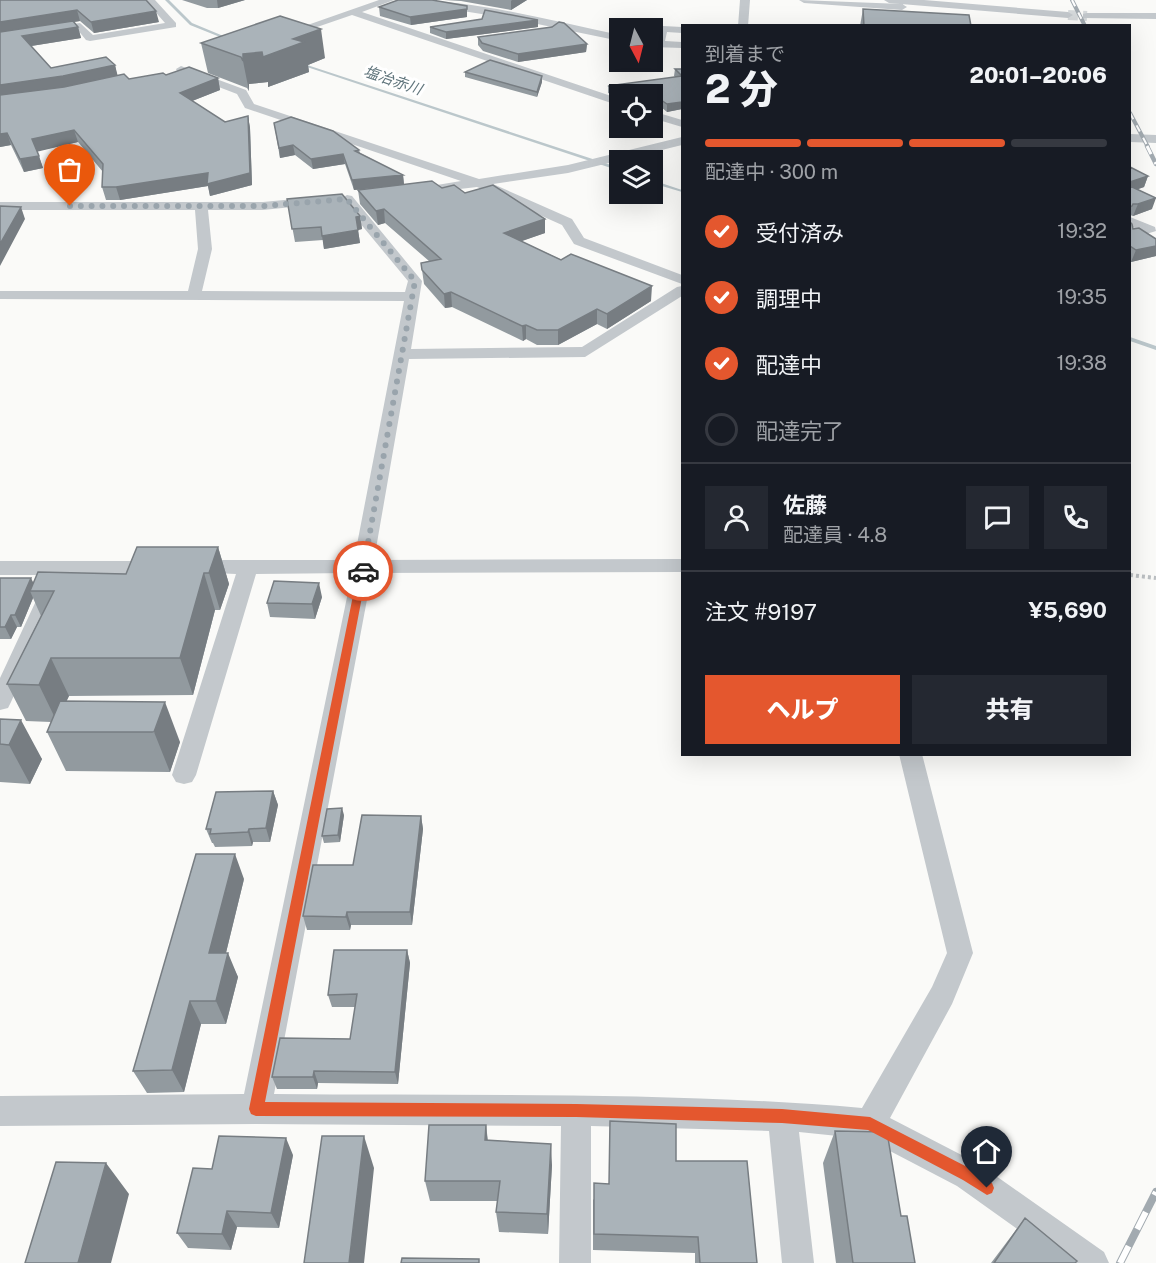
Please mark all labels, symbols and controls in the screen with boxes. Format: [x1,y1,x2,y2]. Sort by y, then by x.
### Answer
north arrow [609,18,663,72]
map controls [609,18,663,204]
text: 到着まで [705,42,785,66]
water label: 塩冶赤川 [362,62,426,98]
text: 20:01–20:06 [970,62,1107,88]
text: 2 分 [705,66,778,112]
button: locate [609,84,663,138]
pin [44,144,95,206]
button: layers [609,150,663,204]
icon: bag [53,153,86,186]
text: 配達中 · 300 m [705,160,838,184]
icon: check [705,215,738,248]
text: 19:32 [1057,219,1107,243]
text: 受付済み [756,220,844,246]
icon: check [705,281,738,314]
text: 19:35 [1056,285,1107,309]
text: 調理中 [756,286,822,312]
icon: check [705,347,738,380]
text: 19:38 [1056,351,1107,375]
text: 配達中 [756,352,822,378]
text: 配達完了 [756,418,844,444]
button: person [705,486,768,549]
button: chat [966,486,1029,549]
button: phone [1044,486,1107,549]
text: 佐藤 [783,492,827,518]
text: 配達員 · 4.8 [783,523,887,547]
courier [333,541,393,601]
icon: car [347,555,380,588]
text: ¥5,690 [1028,597,1107,623]
text: 注文 #9197 [705,599,817,625]
button: ヘルプ [705,675,900,744]
button: 共有 [912,675,1107,744]
pin [961,1126,1012,1188]
icon: home [970,1135,1003,1168]

